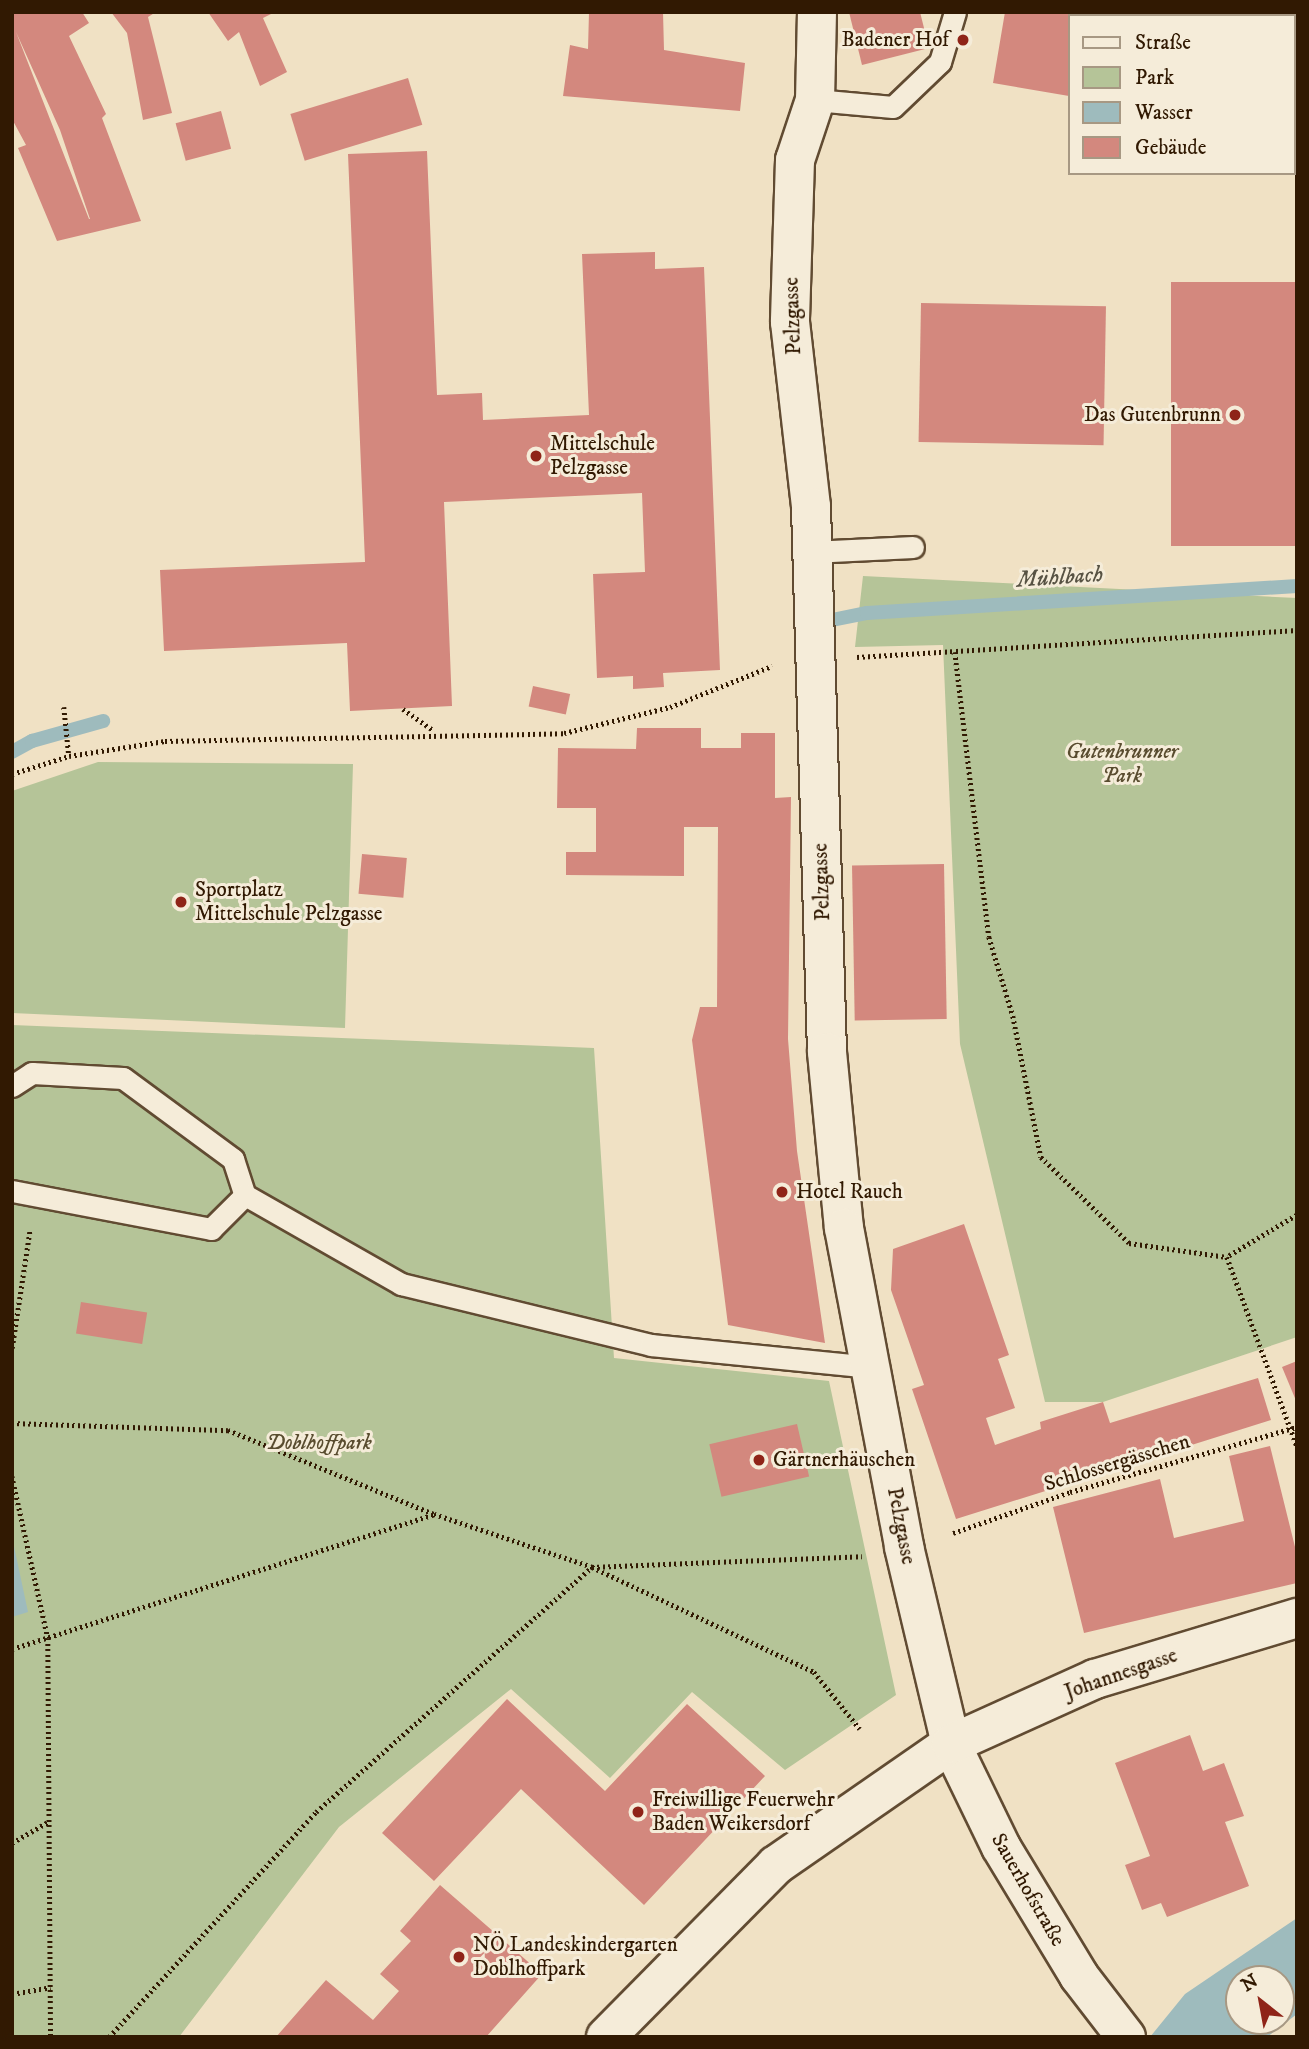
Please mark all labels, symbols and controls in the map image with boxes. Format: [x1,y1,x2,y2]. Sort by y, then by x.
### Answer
legend [1068,14,1295,175]
place label: Badener Hof [842,27,949,53]
text: Straße [1135,30,1191,56]
marker: Badener Hof [955,32,971,48]
text: Park [1135,65,1174,91]
text: Wasser [1135,100,1192,126]
text: Gebäude [1135,135,1206,161]
street label: Pelzgasse [779,277,807,355]
place label: Das Gutenbrunn [1084,402,1221,428]
marker: Das Gutenbrunn [1227,407,1243,423]
place label: Mittelschule Pelzgasse [550,431,655,481]
marker: Mittelschule Pelzgasse [528,448,544,464]
water label: Mühlbach [1016,561,1104,595]
park label: Gutenbrunner Park [1066,739,1178,789]
street label: Pelzgasse [808,843,836,921]
place label: Sportplatz Mittelschule Pelzgasse [195,877,382,927]
marker: Sportplatz Mittelschule Pelzgasse [173,894,189,910]
place label: Hotel Rauch [796,1179,903,1205]
marker: Hotel Rauch [774,1184,790,1200]
street label: Schlossergässchen [1041,1429,1193,1497]
park label: Doblhoffpark [266,1430,372,1456]
place label: Gärtnerhäuschen [773,1447,915,1473]
marker: Gärtnerhäuschen [751,1452,767,1468]
street label: Pelzgasse [881,1485,921,1567]
street label: Johannesgasse [1061,1643,1181,1705]
place label: Freiwillige Feuerwehr Baden Weikersdorf [652,1787,835,1837]
marker: Freiwillige Feuerwehr Baden Weikersdorf [630,1804,646,1820]
street label: Sauerhofstraße [986,1829,1070,1951]
place label: NÖ Landeskindergarten Doblhoffpark [473,1932,678,1982]
marker: NÖ Landeskindergarten Doblhoffpark [451,1949,467,1965]
north arrow [1225,1965,1295,2035]
text: N [1237,1969,1263,1997]

